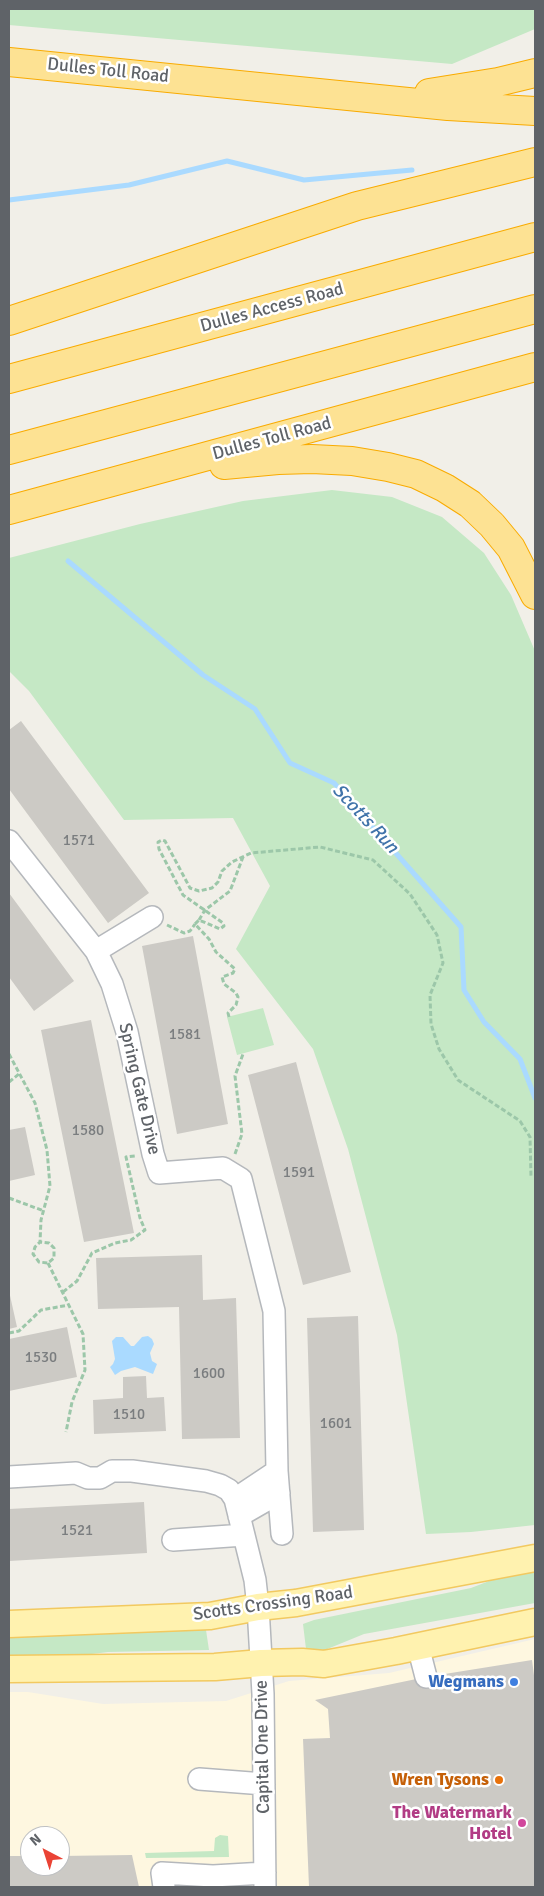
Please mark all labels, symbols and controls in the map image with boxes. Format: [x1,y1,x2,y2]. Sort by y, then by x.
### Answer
street label: Dulles Toll Road [46,54,170,88]
street label: Dulles Access Road [198,278,346,338]
street label: Dulles Toll Road [210,413,334,465]
water label: Scotts Run [327,780,403,858]
house number: 1571 [63,832,95,850]
street label: Spring Gate Drive [113,1021,165,1157]
house number: 1581 [169,1026,201,1044]
house number: 1580 [72,1122,104,1140]
house number: 1591 [283,1164,315,1182]
house number: 1530 [25,1349,57,1367]
house number: 1600 [193,1365,225,1383]
house number: 1510 [113,1406,145,1424]
house number: 1601 [320,1415,352,1433]
house number: 1521 [61,1522,93,1540]
street label: Scotts Crossing Road [192,1582,354,1626]
place label: Wegmans [428,1671,504,1693]
marker: Wegmans [508,1676,520,1688]
street label: Capital One Drive [251,1680,275,1814]
place label: Wren Tysons [391,1769,489,1791]
marker: Wren Tysons [493,1774,505,1786]
place label: The Watermark Hotel [392,1802,512,1845]
marker: The Watermark Hotel [516,1817,528,1829]
north arrow [20,1826,70,1876]
text: N [26,1830,45,1850]

